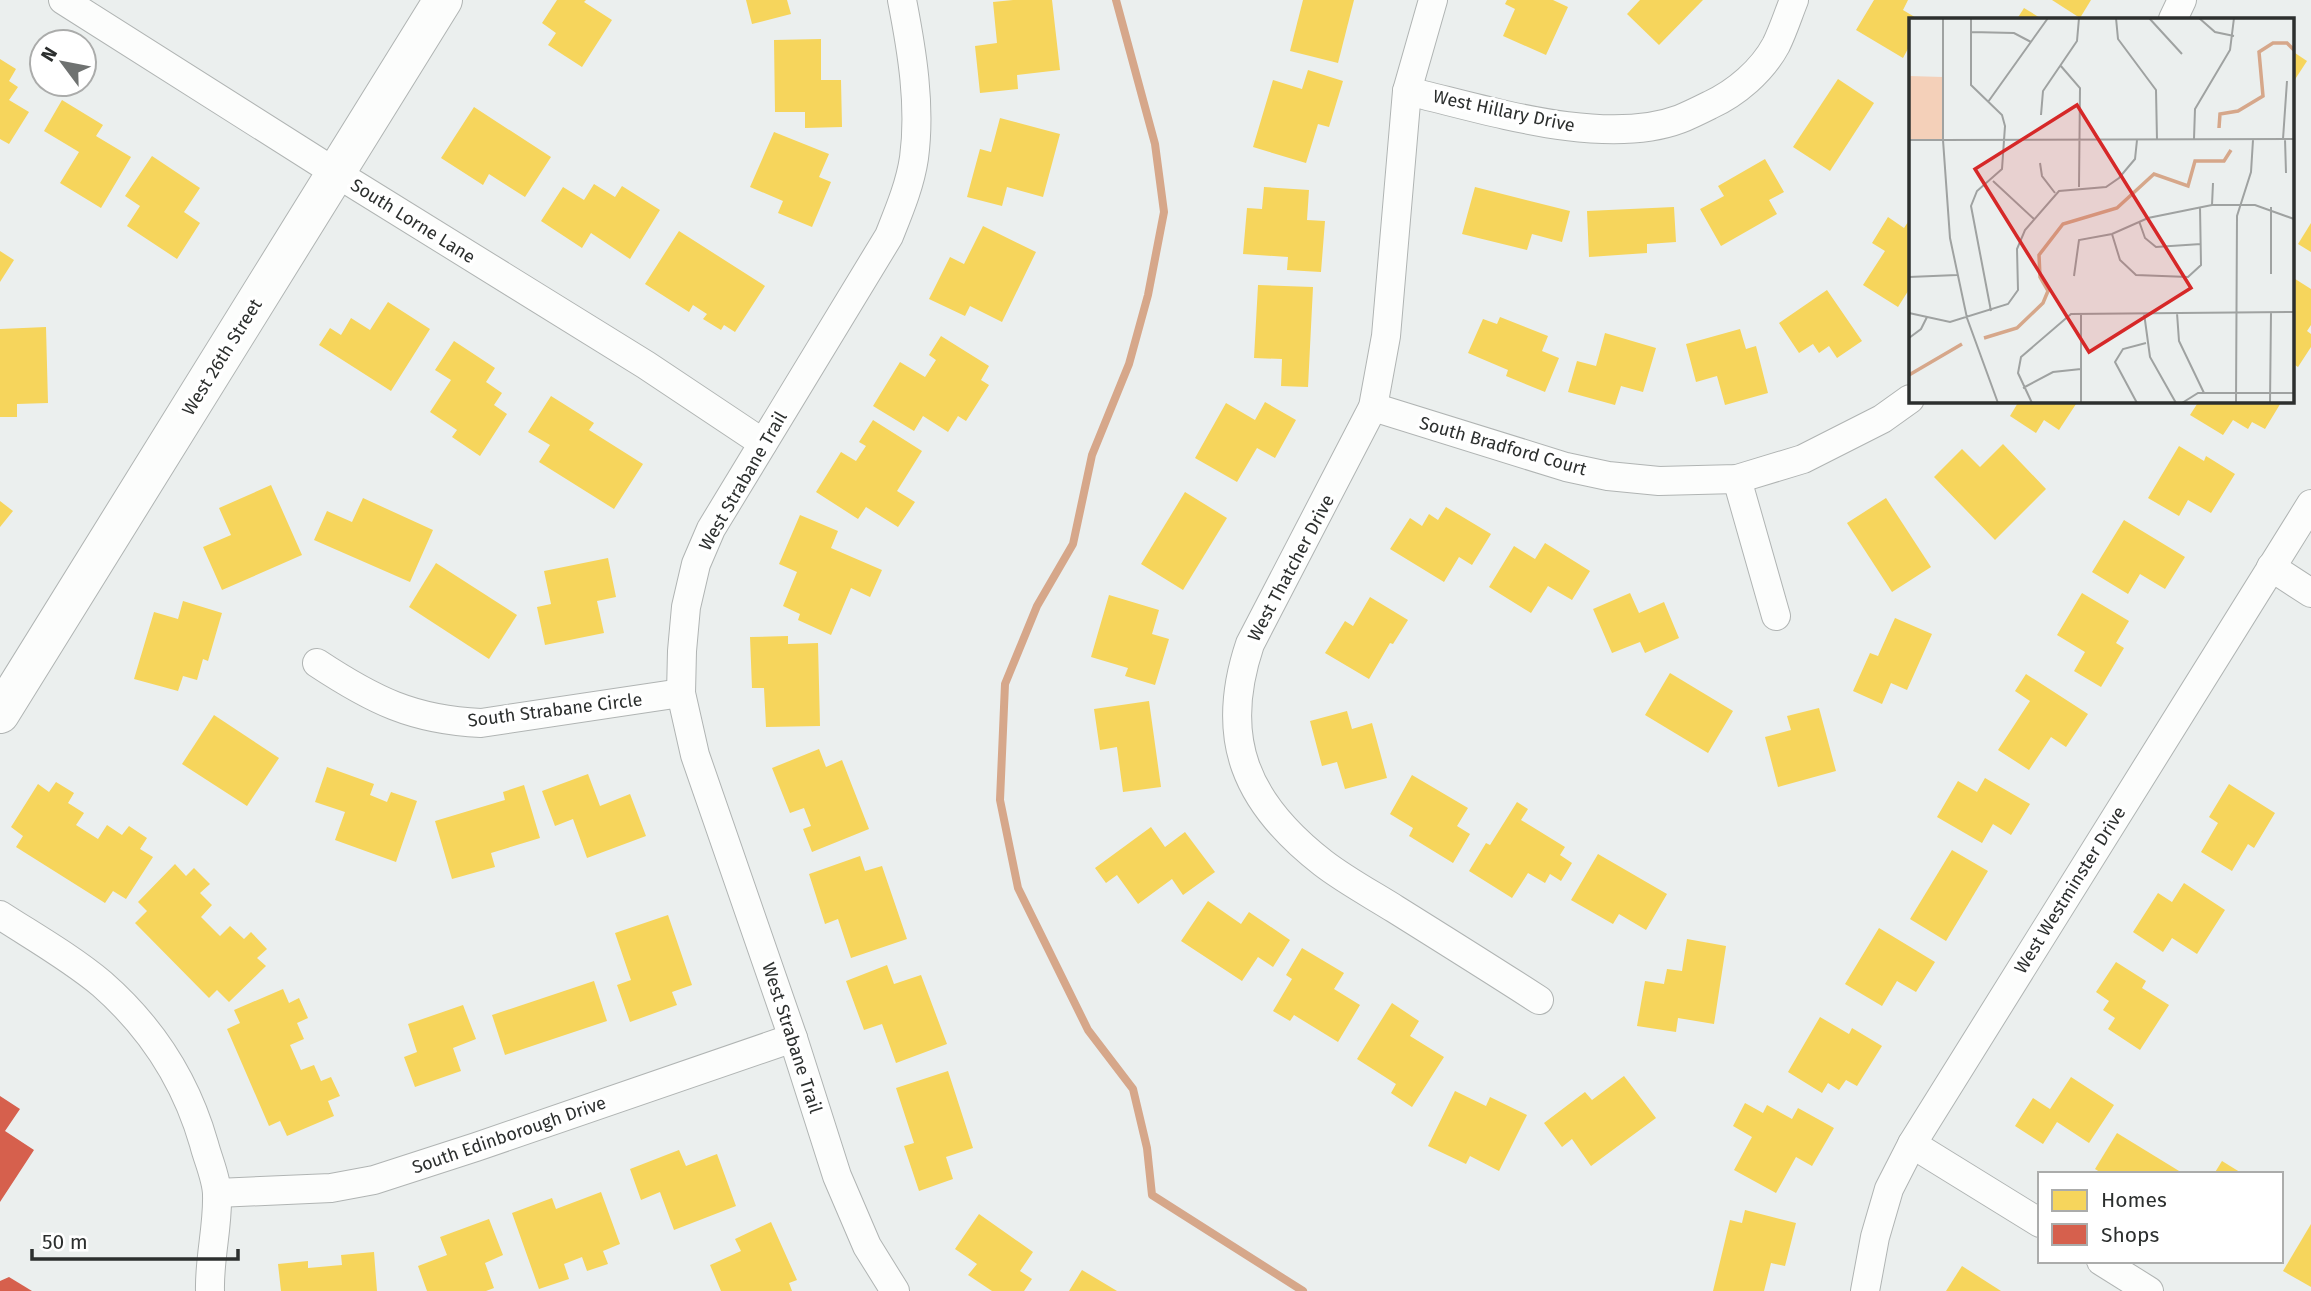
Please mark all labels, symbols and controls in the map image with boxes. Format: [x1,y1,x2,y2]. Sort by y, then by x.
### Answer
inset map [1909,18,2294,402]
north arrow [28,28,98,98]
text: N [36,43,62,66]
street label: West Hillary Drive [1431,85,1577,137]
street label: South Lorne Lane [347,174,479,268]
street label: West 26th Street [177,294,267,419]
street label: West Strabane Trail [694,407,792,555]
street label: South Bradford Court [1417,412,1590,481]
street label: West Thatcher Drive [1243,491,1339,645]
street label: South Strabane Circle [467,688,643,732]
street label: West Westminster Drive [2010,802,2130,978]
street label: West Strabane Trail [757,960,827,1116]
street label: South Edinborough Drive [409,1091,609,1179]
legend [2038,1172,2283,1263]
text: Homes [2101,1187,2167,1213]
scale bar [32,1218,238,1262]
text: Shops [2101,1222,2159,1248]
text: 50 m [42,1229,88,1255]

